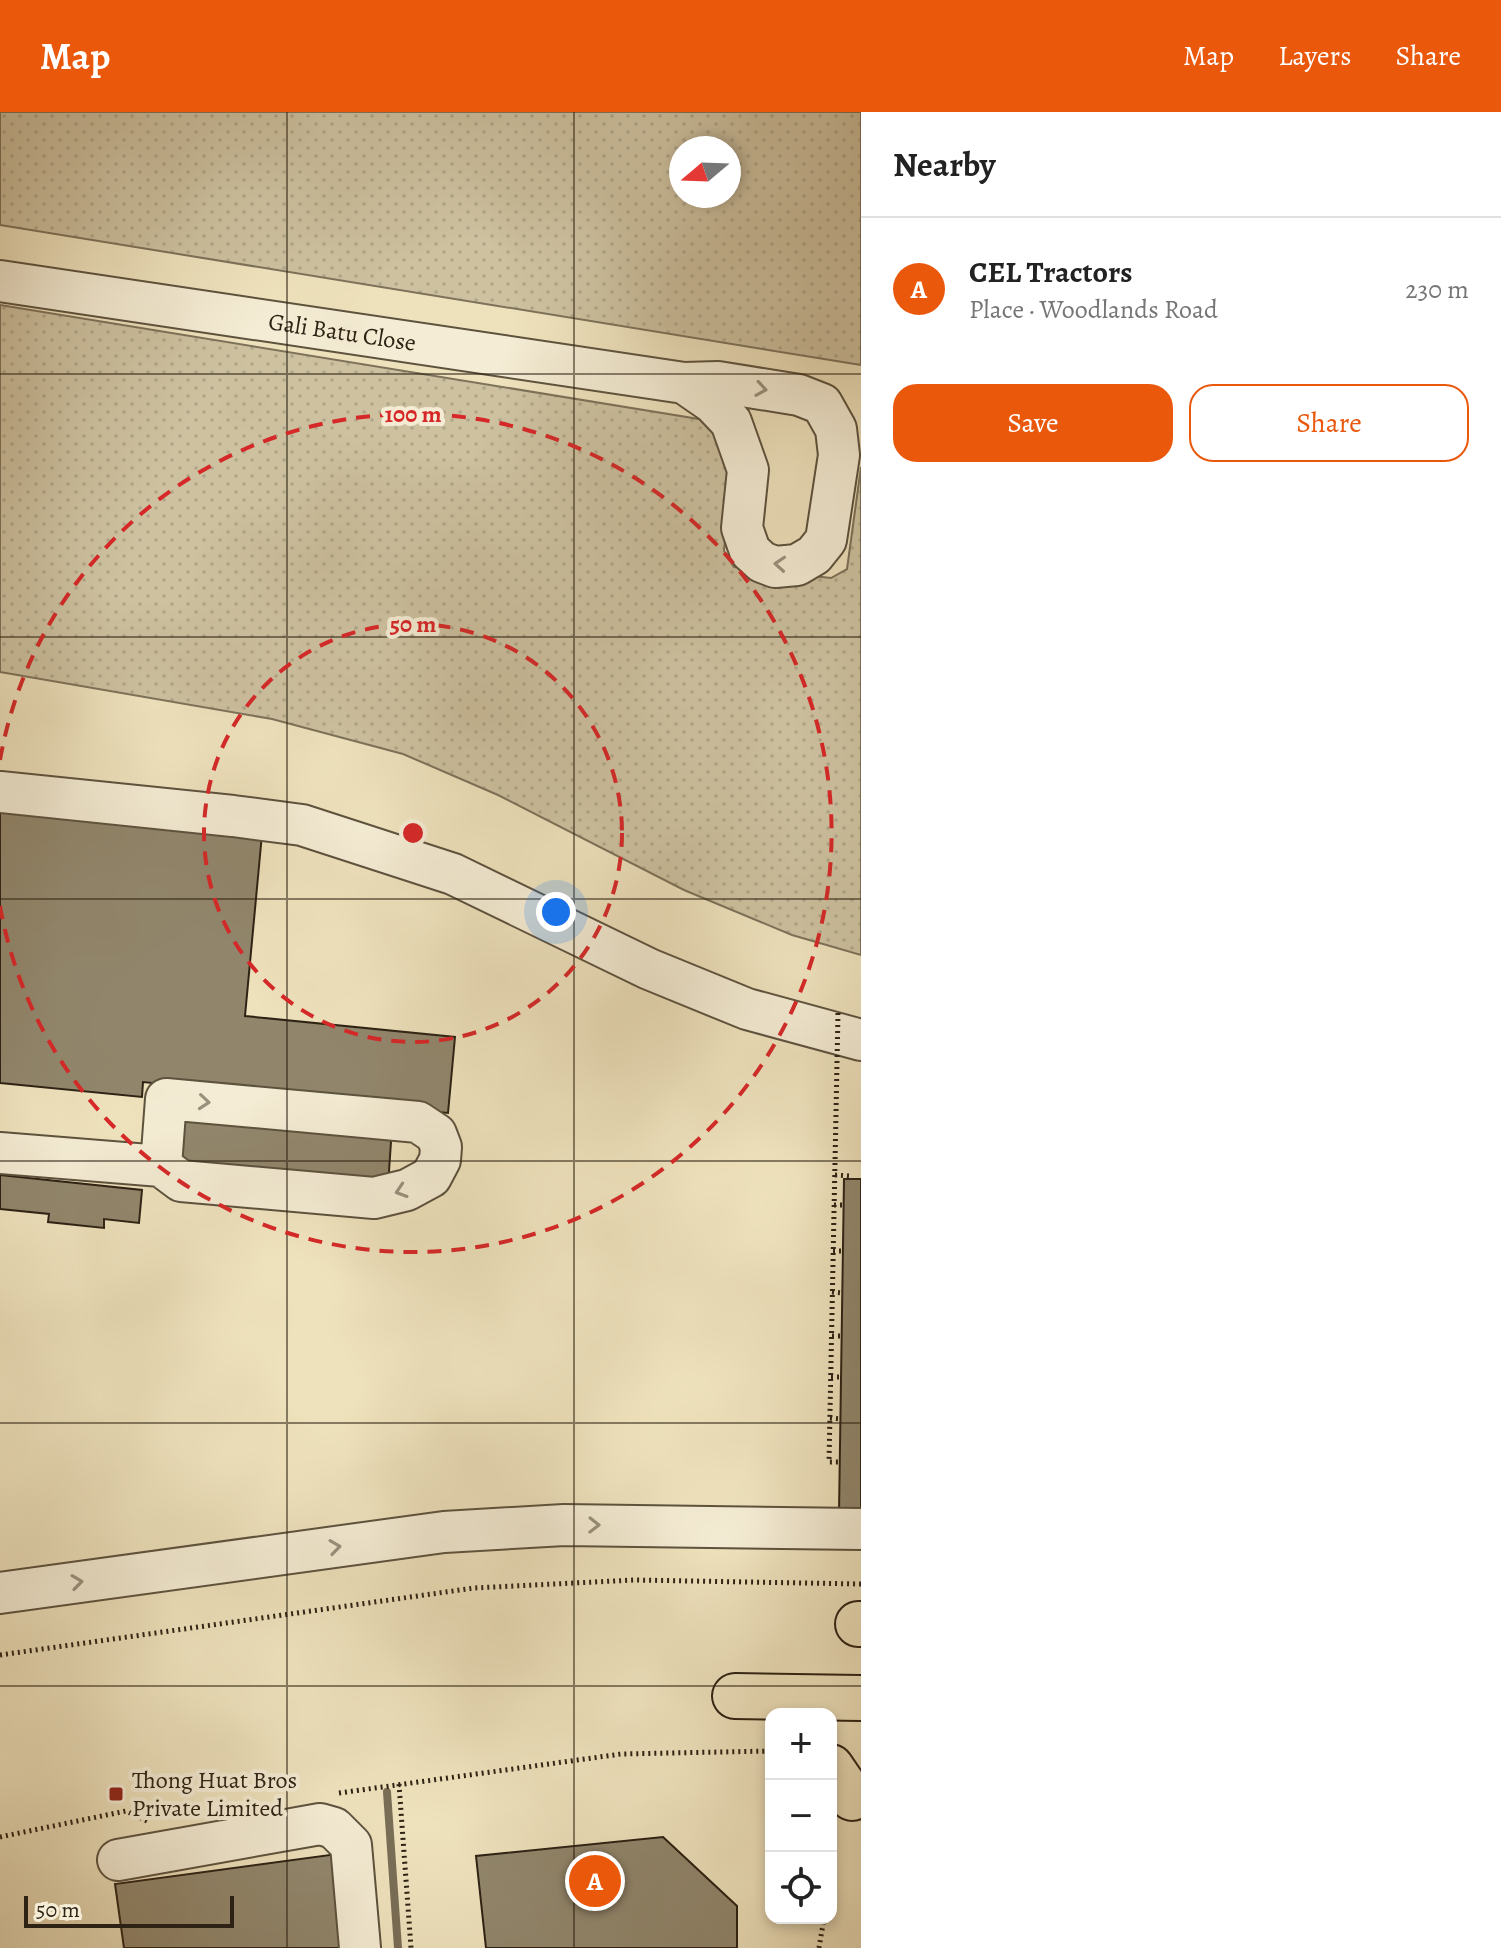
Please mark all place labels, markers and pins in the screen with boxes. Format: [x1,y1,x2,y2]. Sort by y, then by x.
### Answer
centre of rings [399,819,427,847]
place label: Thong Huat Bros Private Limited [132,1764,297,1824]
marker: Thong Huat Bros Private Limited [107,1785,125,1803]
pin: A [569,1851,621,1911]

